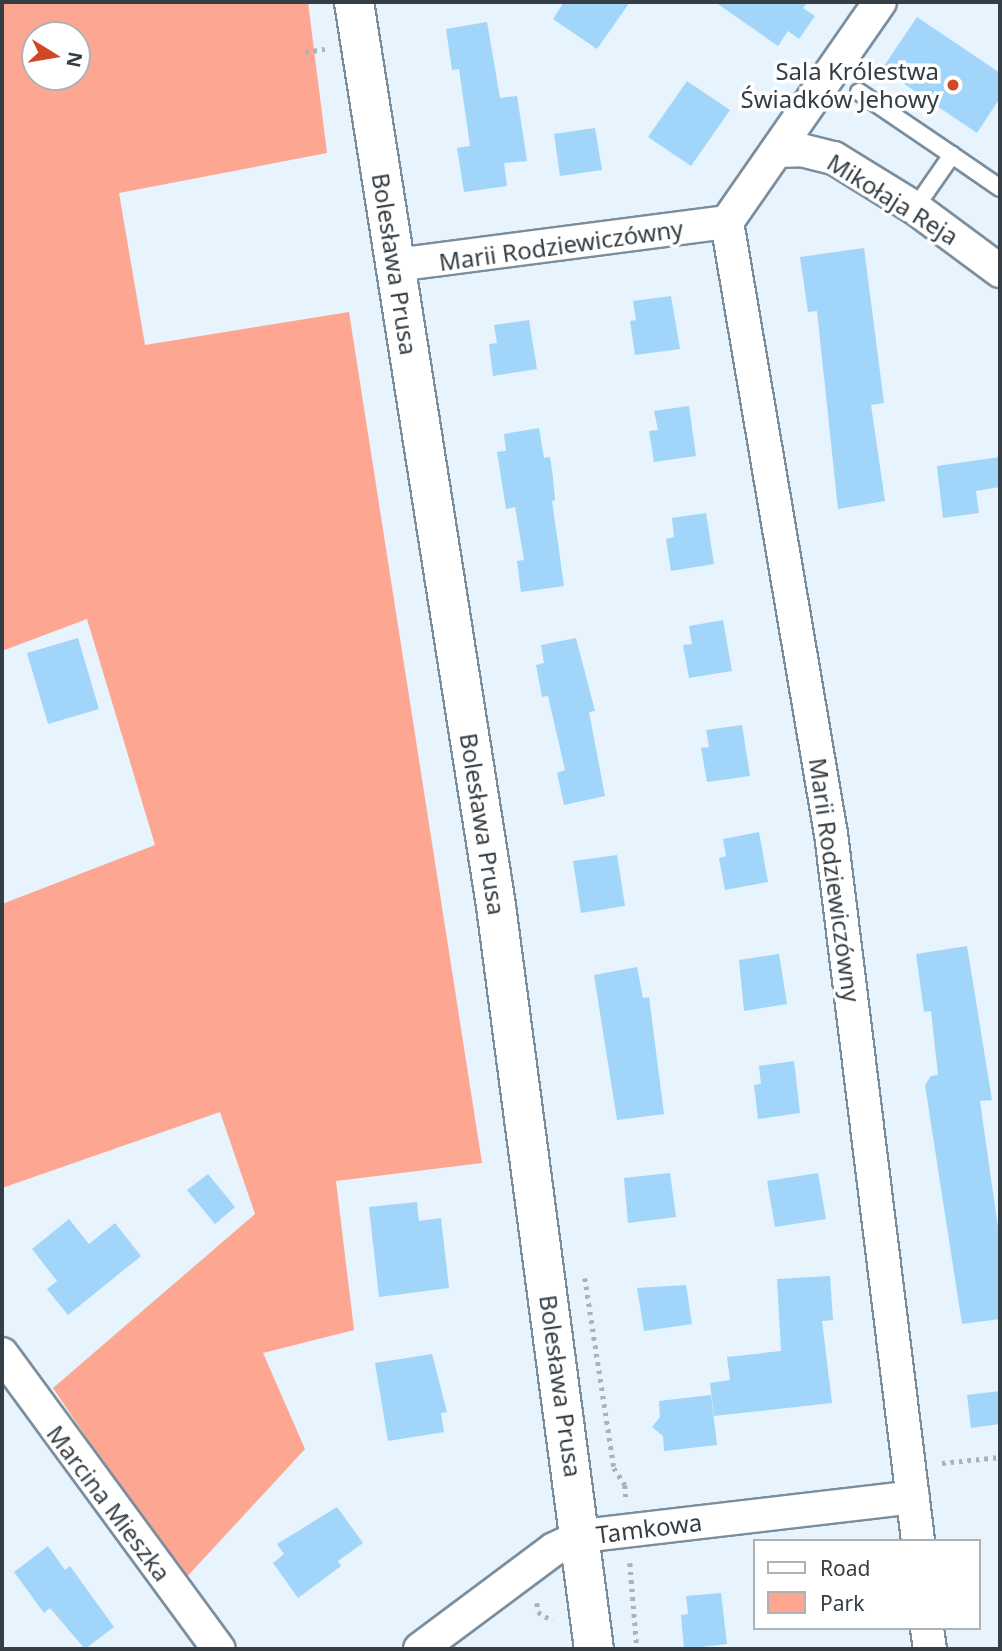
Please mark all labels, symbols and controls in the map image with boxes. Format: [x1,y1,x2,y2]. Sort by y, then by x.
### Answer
north arrow [21,21,91,91]
text: N [60,50,89,70]
place label: Sala Królestwa Świadków Jehowy [741,57,939,113]
marker: Sala Królestwa Świadków Jehowy [945,77,961,93]
street label: Mikołaja Reja [822,147,964,251]
street label: Bolesława Prusa [366,171,424,357]
street label: Marii Rodziewiczówny [437,214,685,276]
street label: Bolesława Prusa [454,731,512,917]
street label: Marii Rodziewiczówny [804,756,866,1004]
street label: Bolesława Prusa [534,1293,588,1479]
street label: Marcina Mieszka [41,1419,177,1587]
street label: Tamkowa [594,1507,704,1549]
legend [754,1539,981,1630]
text: Road [820,1554,870,1582]
text: Park [820,1589,864,1617]

